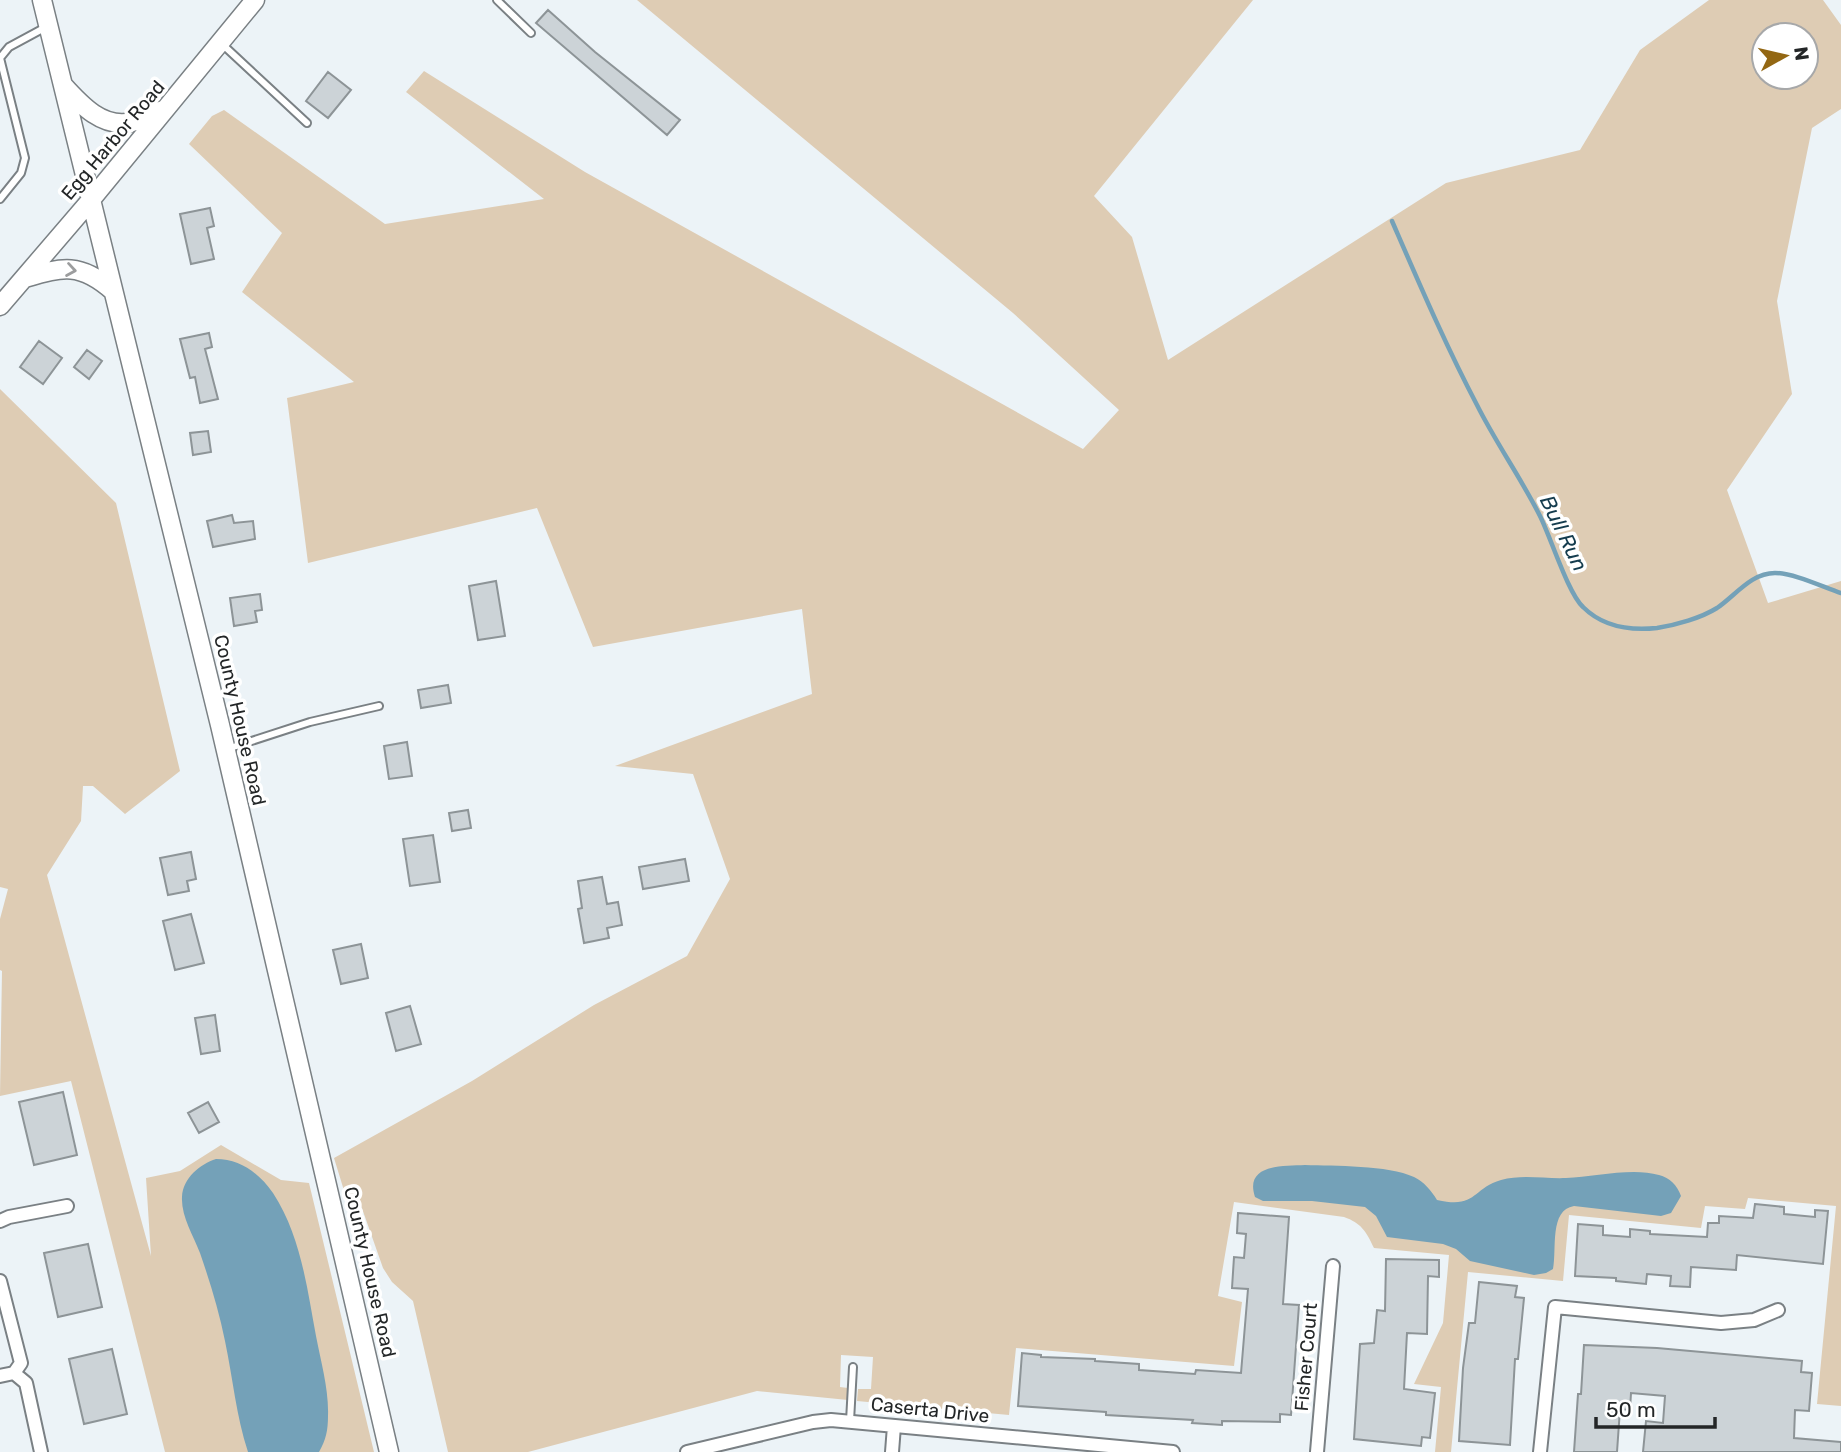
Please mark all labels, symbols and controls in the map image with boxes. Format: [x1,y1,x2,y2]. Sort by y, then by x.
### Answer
north arrow [1750,21,1820,91]
text: N [1789,45,1814,62]
street label: Egg Harbor Road [56,76,170,204]
one-way arrow [65,262,77,277]
water label: Bull Run [1535,491,1593,575]
street label: County House Road [209,632,271,808]
street label: County House Road [339,1184,401,1360]
street label: Fisher Court [1290,1301,1322,1412]
scale bar [1596,1386,1715,1430]
street label: Caserta Drive [870,1392,990,1428]
text: 50 m [1606,1397,1656,1422]

